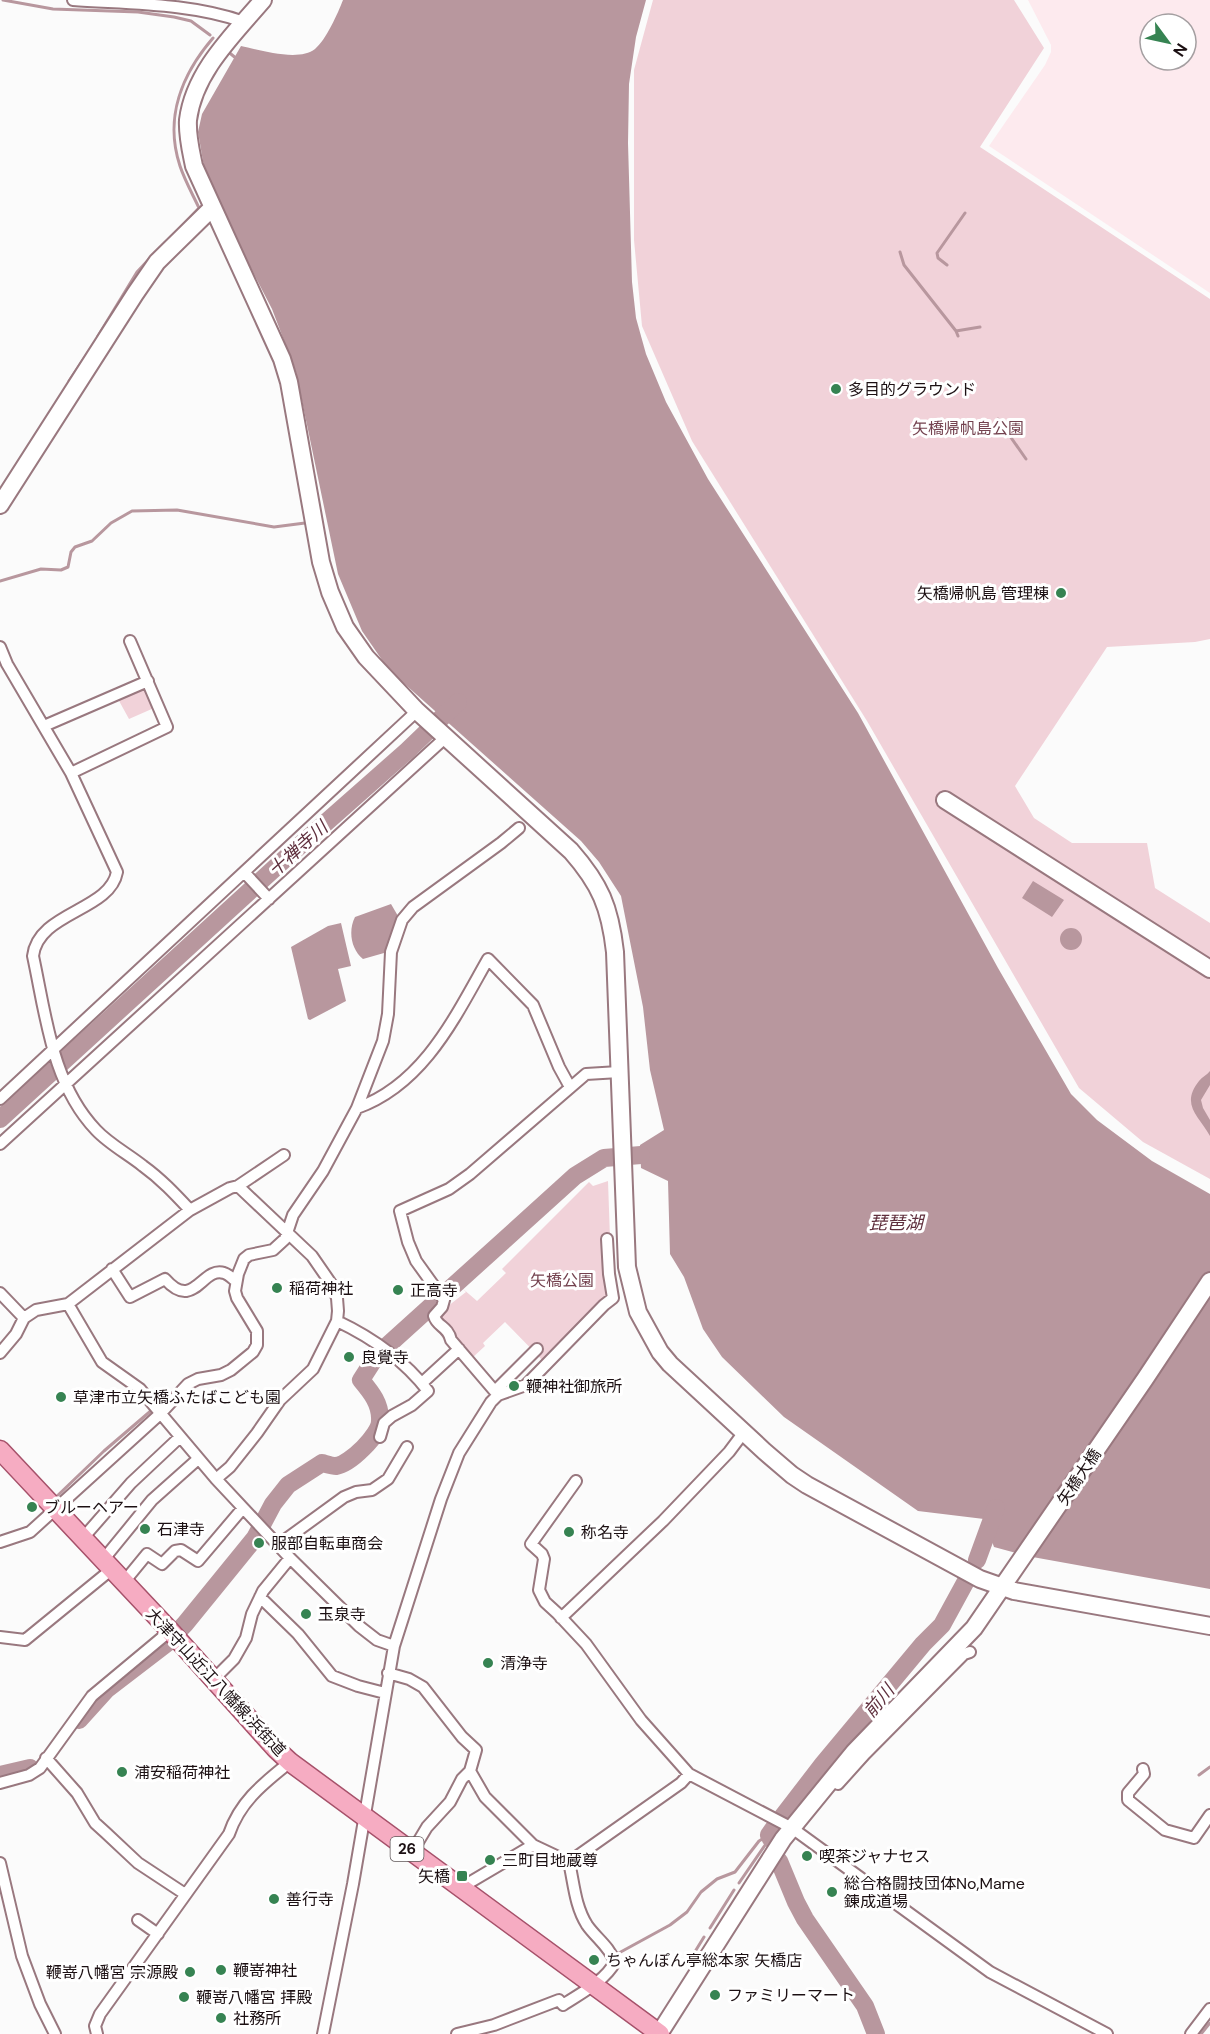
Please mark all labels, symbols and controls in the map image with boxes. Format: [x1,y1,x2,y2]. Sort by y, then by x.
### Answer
north arrow [1138,12,1198,72]
text: N [1168,39,1192,61]
place label: 多目的グラウンド [848,379,976,400]
marker: 多目的グラウンド [829,382,843,396]
park label: 矢橋帰帆島公園 [912,418,1024,439]
place label: 矢橋帰帆島 管理棟 [917,583,1049,604]
marker: 矢橋帰帆島 管理棟 [1054,586,1068,600]
water label: 十禅寺川 [263,815,334,882]
water label: 琵琶湖 [869,1211,926,1235]
park label: 矢橋公園 [530,1270,594,1291]
place label: 稲荷神社 [289,1278,353,1299]
place label: 正高寺 [410,1280,458,1301]
marker: 稲荷神社 [270,1281,284,1295]
marker: 正高寺 [391,1283,405,1297]
place label: 良覺寺 [361,1347,409,1368]
marker: 良覺寺 [342,1350,356,1364]
place label: 鞭神社御旅所 [526,1376,622,1397]
marker: 鞭神社御旅所 [507,1379,521,1393]
place label: 草津市立矢橋ふたばこども園 [73,1387,281,1408]
marker: 草津市立矢橋ふたばこども園 [54,1390,68,1404]
street label: 矢橋大橋 [1052,1445,1106,1509]
place label: ブルーヘアー [44,1497,139,1518]
marker: ブルーヘアー [25,1500,39,1514]
place label: 石津寺 [157,1519,205,1540]
marker: 石津寺 [138,1522,152,1536]
place label: 称名寺 [581,1522,629,1543]
marker: 称名寺 [562,1525,576,1539]
place label: 服部自転車商会 [271,1533,383,1554]
marker: 服部自転車商会 [252,1536,266,1550]
street label: 大津守山近江八幡線;浜街道 [142,1603,290,1761]
place label: 玉泉寺 [318,1604,366,1625]
marker: 玉泉寺 [299,1607,313,1621]
place label: 清浄寺 [500,1653,548,1674]
marker: 清浄寺 [481,1656,495,1670]
water label: 前川 [858,1678,901,1723]
place label: 浦安稲荷神社 [134,1762,230,1783]
marker: 浦安稲荷神社 [115,1765,129,1779]
road number: 26 [390,1837,424,1861]
place label: 喫茶ジャナセス [819,1846,930,1867]
marker: 喫茶ジャナセス [800,1849,814,1863]
place label: 三町目地蔵尊 [502,1850,598,1871]
marker: 三町目地蔵尊 [483,1853,497,1867]
place label: 矢橋 [418,1866,450,1887]
marker: 矢橋 [455,1869,469,1883]
place label: 総合格闘技団体No,Mame 錬成道場 [844,1873,1025,1912]
marker: 総合格闘技団体No,Mame 錬成道場 [825,1885,839,1899]
place label: 善行寺 [286,1889,334,1910]
marker: 善行寺 [267,1892,281,1906]
place label: ちゃんぽん亭総本家 矢橋店 [606,1950,802,1971]
marker: ちゃんぽん亭総本家 矢橋店 [587,1953,601,1967]
place label: 鞭嵜神社 [233,1960,297,1981]
place label: 鞭嵜八幡宮 宗源殿 [46,1962,178,1983]
marker: 鞭嵜神社 [214,1963,228,1977]
marker: 鞭嵜八幡宮 宗源殿 [183,1965,197,1979]
place label: ファミリーマート [727,1985,855,2006]
place label: 鞭嵜八幡宮 拝殿 [196,1987,312,2008]
marker: ファミリーマート [708,1988,722,2002]
marker: 鞭嵜八幡宮 拝殿 [177,1990,191,2004]
place label: 社務所 [233,2008,281,2029]
marker: 社務所 [214,2011,228,2025]

